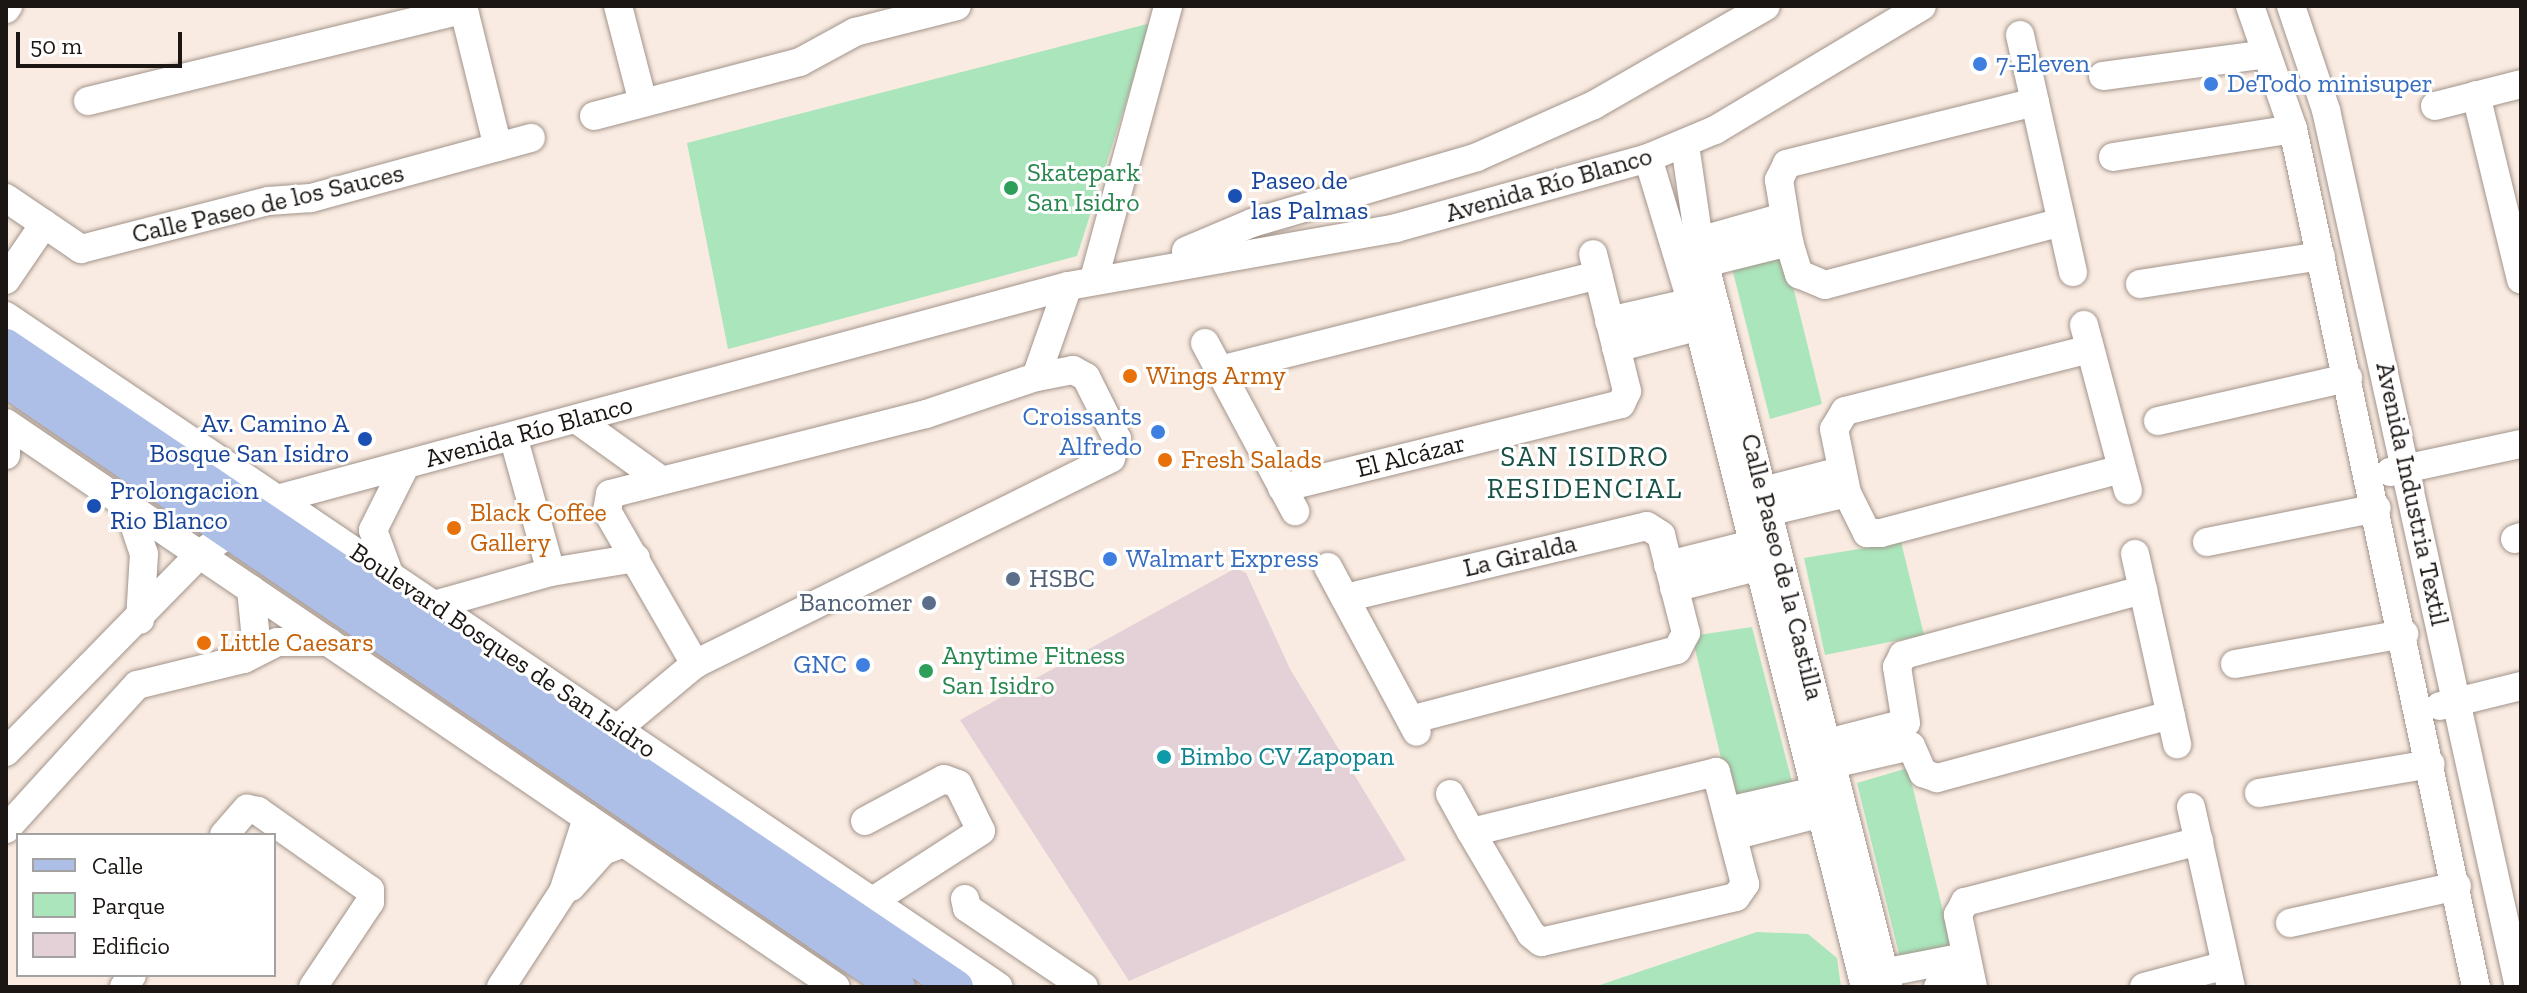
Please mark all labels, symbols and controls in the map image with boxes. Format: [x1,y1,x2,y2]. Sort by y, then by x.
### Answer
scale bar [20,16,186,66]
text: 50 m [30,31,82,60]
place label: 7-Eleven [1996,48,2090,80]
marker: 7-Eleven [1971,55,1989,73]
place label: DeTodo minisuper [2227,68,2433,100]
marker: DeTodo minisuper [2202,75,2220,93]
street label: Avenida Río Blanco [1442,141,1656,229]
place label: Skatepark San Isidro [1027,157,1140,218]
street label: Calle Paseo de los Sauces [129,158,407,250]
place label: Paseo de las Palmas [1251,165,1368,226]
marker: Skatepark San Isidro [1002,179,1020,197]
marker: Paseo de las Palmas [1226,187,1244,205]
street label: Avenida Industria Textil [2369,359,2455,629]
place label: Wings Army [1146,360,1286,392]
marker: Wings Army [1121,367,1139,385]
street label: Avenida Río Blanco [422,389,636,475]
place label: Croissants Alfredo [1022,401,1142,462]
place label: Av. Camino A Bosque San Isidro [149,408,349,470]
marker: Croissants Alfredo [1149,423,1167,441]
street label: El Alcázar [1353,427,1469,485]
marker: Av. Camino A Bosque San Isidro [356,430,374,448]
street label: Calle Paseo de la Castilla [1734,431,1830,703]
district label: SAN ISIDRO RESIDENCIAL [1487,440,1683,506]
place label: Fresh Salads [1181,444,1322,476]
marker: Fresh Salads [1156,451,1174,469]
place label: Prolongacion Rio Blanco [110,475,259,536]
marker: Prolongacion Rio Blanco [85,497,103,515]
place label: Black Coffee Gallery [470,497,607,558]
marker: Black Coffee Gallery [445,519,463,537]
street label: La Giralda [1460,528,1580,584]
street label: Boulevard Bosques de San Isidro [344,537,662,765]
place label: Walmart Express [1126,543,1319,575]
marker: Walmart Express [1101,550,1119,568]
place label: HSBC [1029,563,1095,595]
marker: HSBC [1004,570,1022,588]
place label: Bancomer [799,587,913,619]
marker: Bancomer [920,594,938,612]
place label: Little Caesars [220,627,374,659]
marker: Little Caesars [195,634,213,652]
place label: Anytime Fitness San Isidro [942,640,1125,702]
place label: GNC [793,649,847,681]
marker: GNC [854,656,872,674]
marker: Anytime Fitness San Isidro [917,662,935,680]
place label: Bimbo CV Zapopan [1180,741,1395,773]
marker: Bimbo CV Zapopan [1155,748,1173,766]
legend [16,833,276,977]
text: Calle [92,851,143,880]
text: Parque [92,891,165,920]
text: Edificio [92,931,170,960]

